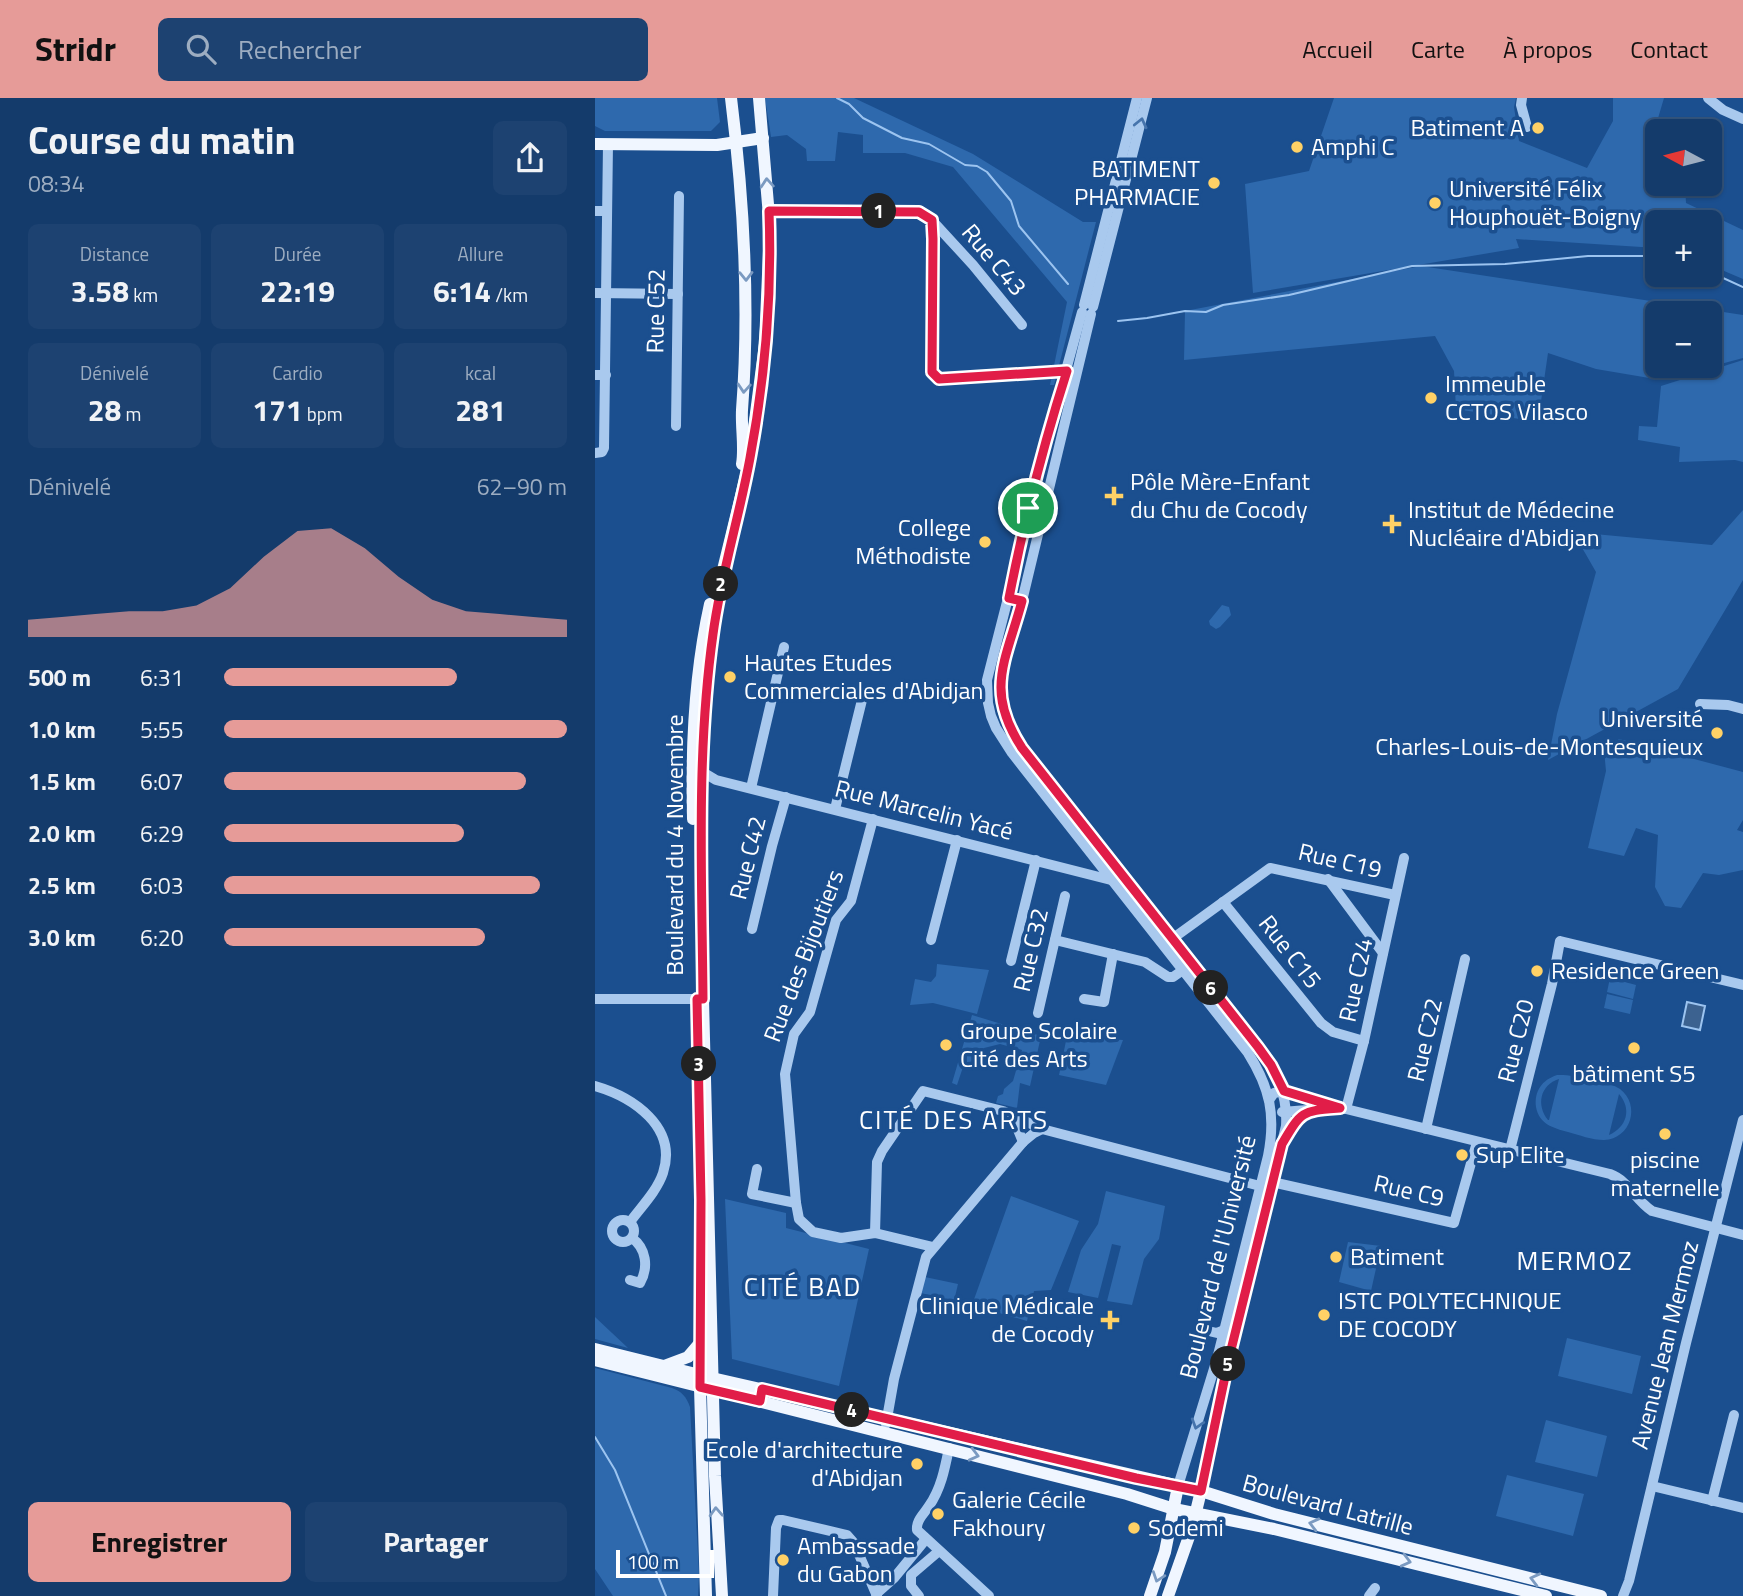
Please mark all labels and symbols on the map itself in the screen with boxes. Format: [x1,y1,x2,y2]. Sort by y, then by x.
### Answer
place label: Batiment A [1411,109,1524,145]
one-way arrow [1133,117,1148,129]
north arrow [1645,119,1722,196]
marker: Batiment A [1530,120,1546,136]
place label: Amphi C [1311,128,1395,164]
marker: Amphi C [1289,139,1305,155]
place label: BATIMENT PHARMACIE [1074,150,1200,214]
place label: Université Félix Houphouët-Boigny [1449,170,1642,234]
marker: BATIMENT PHARMACIE [1206,175,1222,191]
one-way arrow [760,178,775,189]
pin: 1 [861,194,897,228]
marker: Université Félix Houphouët-Boigny [1427,195,1443,211]
street label: Rue C43 [954,215,1036,303]
street label: Rue C52 [636,268,674,354]
one-way arrow [738,271,754,282]
place label: Immeuble CCTOS Vilasco [1445,365,1588,429]
one-way arrow [737,383,752,394]
marker: Immeuble CCTOS Vilasco [1423,390,1439,406]
place label: Pôle Mère-Enfant du Chu de Cocody [1130,463,1311,527]
pin [998,478,1058,538]
marker: Pôle Mère-Enfant du Chu de Cocody [1104,486,1124,506]
place label: Institut de Médecine Nucléaire d'Abidjan [1408,491,1614,555]
place label: College Méthodiste [855,509,971,573]
marker: Institut de Médecine Nucléaire d'Abidjan [1382,514,1402,534]
marker: College Méthodiste [977,534,993,550]
pin: 2 [703,566,739,602]
place label: Hautes Etudes Commerciales d'Abidjan [744,644,983,708]
marker: Hautes Etudes Commerciales d'Abidjan [722,669,738,685]
place label: Université Charles-Louis-de-Montesquieux [1375,700,1703,764]
street label: Boulevard du 4 Novembre [656,714,692,976]
marker: Université Charles-Louis-de-Montesquieux [1709,725,1725,741]
street label: Rue Marcelin Yacé [831,770,1017,849]
street label: Rue C42 [719,812,775,903]
street label: Rue C19 [1295,833,1386,887]
street label: Rue des Bijoutiers [754,864,852,1047]
street label: Rue C32 [1003,904,1057,995]
street label: Rue C15 [1251,907,1331,996]
street label: Rue C24 [1329,935,1381,1025]
place label: Residence Green [1551,952,1720,988]
marker: Residence Green [1529,963,1545,979]
pin: 6 [1193,970,1229,1006]
street label: Rue C22 [1397,994,1451,1085]
street label: Rue C20 [1487,995,1543,1086]
place label: Groupe Scolaire Cité des Arts [960,1012,1117,1076]
marker: Groupe Scolaire Cité des Arts [938,1037,954,1053]
marker: bâtiment S5 [1626,1040,1642,1056]
pin: 3 [681,1046,717,1082]
place label: bâtiment S5 [1572,1055,1696,1091]
district label: CITÉ DES ARTS [859,1100,1049,1139]
marker: piscine maternelle [1657,1126,1673,1142]
street label: Boulevard de l'Université [1169,1131,1265,1382]
place label: Sup Elite [1476,1136,1564,1172]
place label: piscine maternelle [1610,1141,1720,1205]
marker: Sup Elite [1454,1147,1470,1163]
street label: Rue C9 [1370,1164,1448,1216]
street label: Avenue Jean Mermoz [1621,1237,1707,1453]
place label: Batiment [1350,1238,1444,1274]
district label: MERMOZ [1516,1241,1634,1280]
marker: Batiment [1328,1249,1344,1265]
district label: CITÉ BAD [744,1267,862,1306]
place label: ISTC POLYTECHNIQUE DE COCODY [1338,1282,1562,1346]
place label: Clinique Médicale de Cocody [919,1287,1094,1351]
marker: ISTC POLYTECHNIQUE DE COCODY [1316,1307,1332,1323]
marker: Clinique Médicale de Cocody [1100,1310,1120,1330]
pin: 5 [1211,1346,1245,1382]
pin: 4 [835,1392,869,1428]
one-way arrow [1190,1418,1205,1430]
place label: Ecole d'architecture d'Abidjan [705,1431,903,1495]
one-way arrow [968,1447,980,1461]
marker: Ecole d'architecture d'Abidjan [909,1456,925,1472]
street label: Boulevard Latrille [1239,1464,1418,1544]
place label: Galerie Cécile Fakhoury [952,1481,1086,1545]
one-way arrow [709,1506,724,1517]
marker: Galerie Cécile Fakhoury [930,1506,946,1522]
place label: Sodemi [1148,1509,1224,1545]
one-way arrow [1308,1518,1320,1532]
marker: Sodemi [1126,1520,1142,1536]
place label: Ambassade du Gabon [797,1527,915,1591]
scale bar [616,1547,714,1579]
marker: Ambassade du Gabon [775,1552,791,1568]
one-way arrow [1400,1553,1412,1568]
one-way arrow [1152,1570,1166,1582]
one-way arrow [1529,1573,1541,1587]

